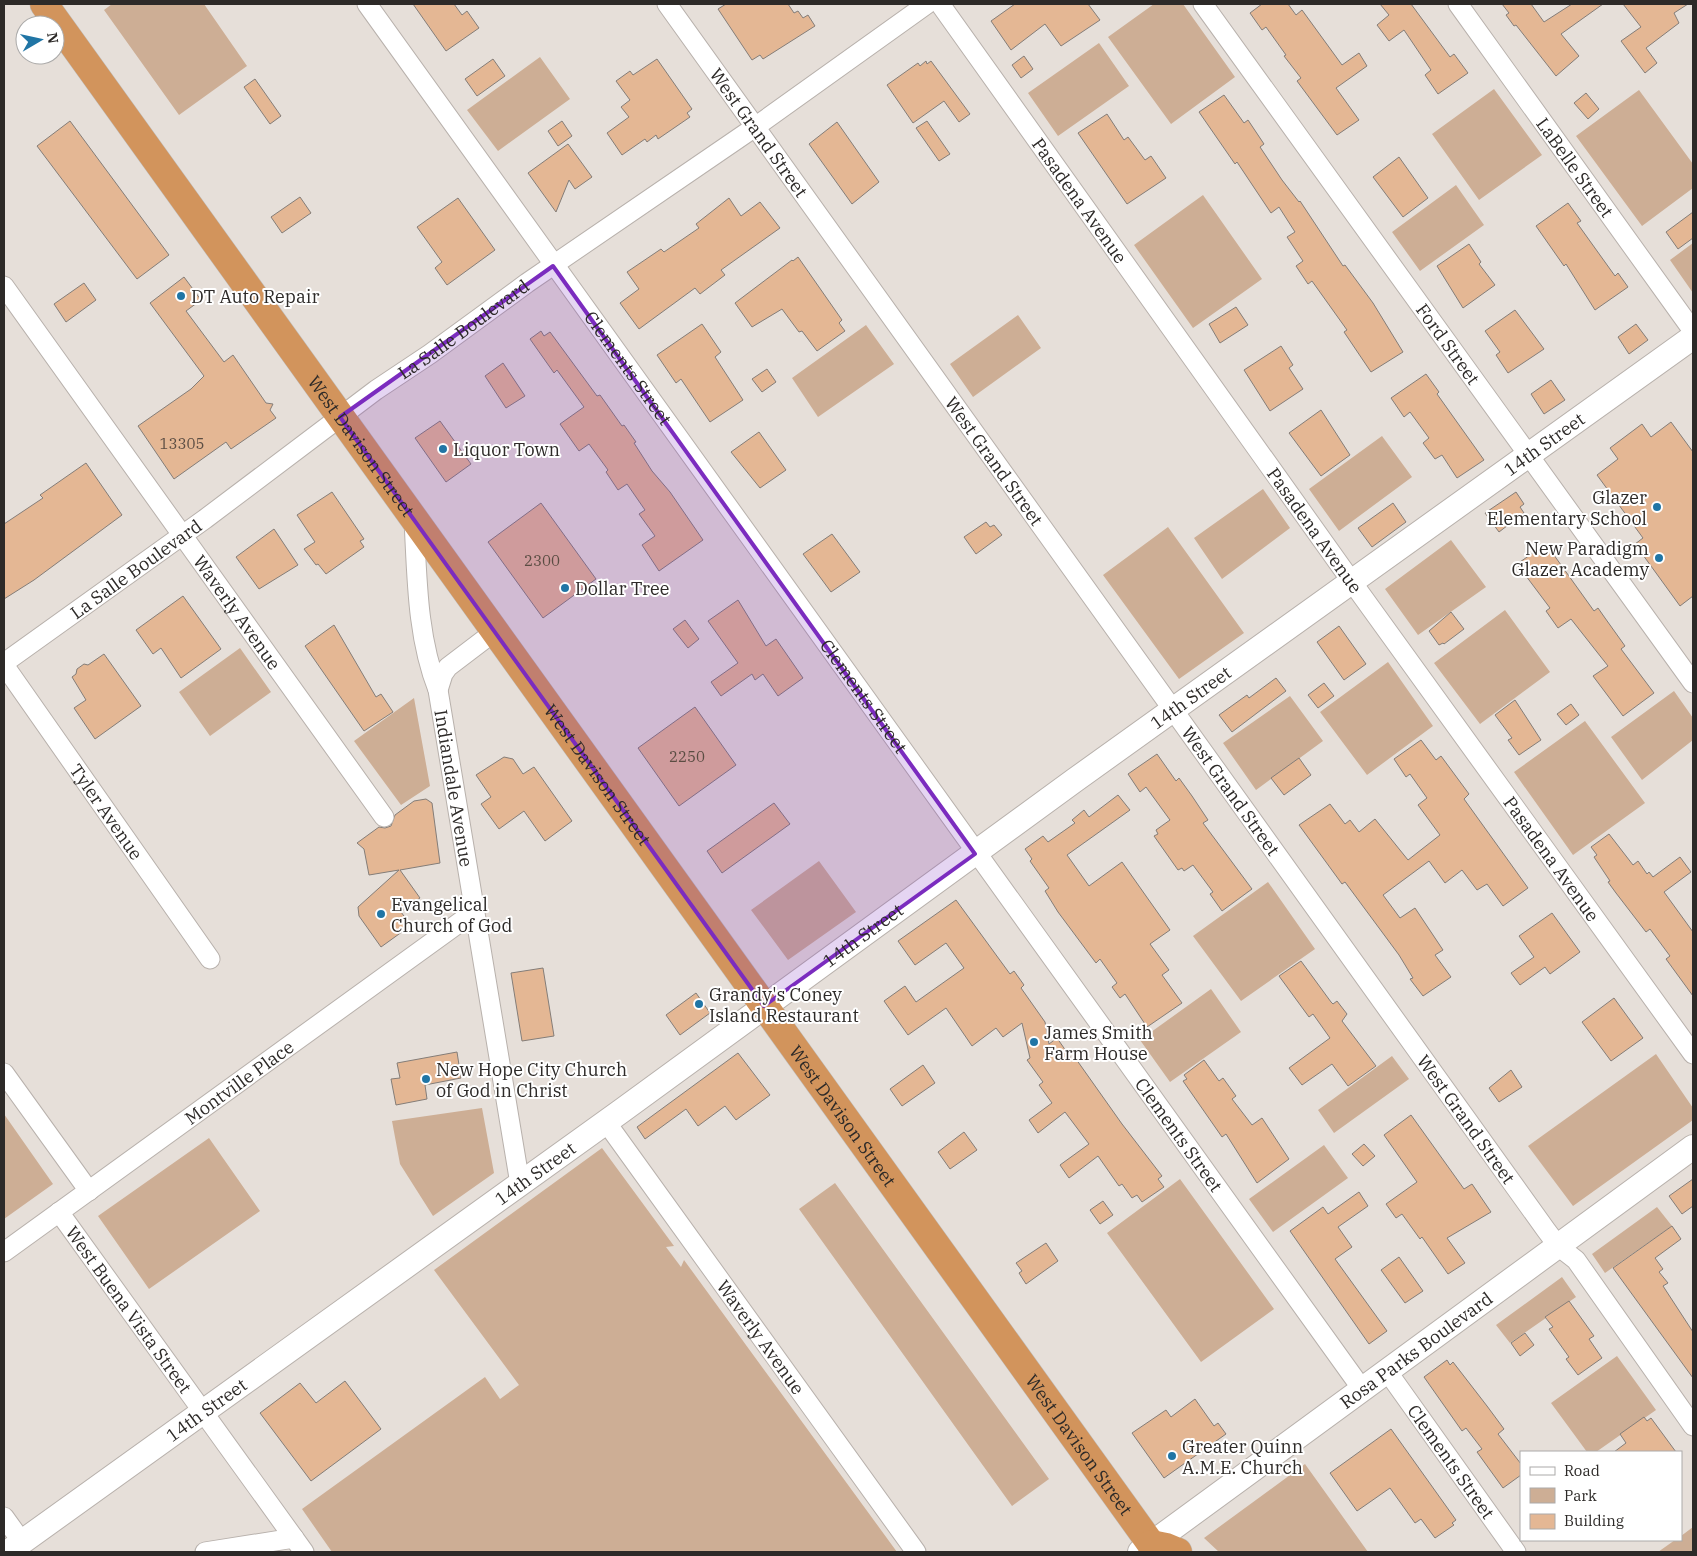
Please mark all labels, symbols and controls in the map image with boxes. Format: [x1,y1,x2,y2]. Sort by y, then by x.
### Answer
north arrow [15,15,65,65]
text: N [43,31,63,45]
street label: West Grand Street [705,63,813,202]
street label: LaBelle Street [1532,113,1619,222]
street label: Pasadena Avenue [1027,133,1132,268]
street label: La Salle Boulevard [393,274,534,384]
place label: DT Auto Repair [191,285,319,308]
marker: DT Auto Repair [175,290,187,302]
street label: Ford Street [1411,299,1485,389]
street label: Clements Street [580,306,677,429]
street label: West Davison Street [303,371,420,521]
street label: West Grand Street [940,392,1049,530]
street label: 14th Street [1499,407,1589,481]
house number: 13305 [159,434,205,453]
place label: Liquor Town [453,438,560,461]
marker: Liquor Town [437,443,449,455]
street label: Pasadena Avenue [1262,463,1368,597]
place label: Glazer Elementary School [1487,486,1647,530]
marker: Glazer Elementary School [1651,501,1663,513]
street label: La Salle Boulevard [65,514,206,624]
place label: New Paradigm Glazer Academy [1512,537,1649,581]
street label: Waverly Avenue [189,550,286,674]
house number: 2300 [524,551,560,570]
marker: New Paradigm Glazer Academy [1653,552,1665,564]
place label: Dollar Tree [575,577,669,600]
marker: Dollar Tree [559,582,571,594]
street label: Clements Street [815,634,913,757]
street label: 14th Street [1146,661,1235,734]
street label: West Davison Street [539,699,656,850]
street label: Indiandale Avenue [430,708,479,869]
street label: West Grand Street [1177,722,1285,860]
house number: 2250 [669,747,705,766]
street label: Tyler Avenue [65,759,148,864]
street label: Pasadena Avenue [1499,791,1605,926]
place label: Evangelical Church of God [391,893,512,937]
street label: 14th Street [818,898,907,972]
marker: Evangelical Church of God [375,908,387,920]
place label: Grandy's Coney Island Restaurant [709,983,859,1027]
marker: Grandy's Coney Island Restaurant [693,998,705,1010]
place label: James Smith Farm House [1044,1021,1153,1065]
street label: Montville Place [180,1035,298,1129]
marker: James Smith Farm House [1028,1036,1040,1048]
street label: West Davison Street [785,1041,902,1191]
street label: West Grand Street [1412,1050,1521,1188]
place label: New Hope City Church of God in Christ [436,1058,627,1102]
marker: New Hope City Church of God in Christ [420,1073,432,1085]
street label: Clements Street [1130,1073,1228,1196]
street label: 14th Street [490,1136,580,1210]
street label: West Buena Vista Street [61,1221,197,1397]
street label: Waverly Avenue [712,1275,810,1399]
street label: Rosa Parks Boulevard [1335,1286,1497,1413]
street label: West Davison Street [1021,1369,1138,1520]
street label: 14th Street [161,1373,251,1446]
street label: Clements Street [1403,1400,1500,1523]
place label: Greater Quinn A.M.E. Church [1182,1435,1303,1479]
marker: Greater Quinn A.M.E. Church [1166,1450,1178,1462]
legend [1520,1451,1682,1541]
text: Road [1564,1461,1600,1480]
text: Park [1564,1486,1597,1505]
text: Building [1564,1511,1624,1530]

